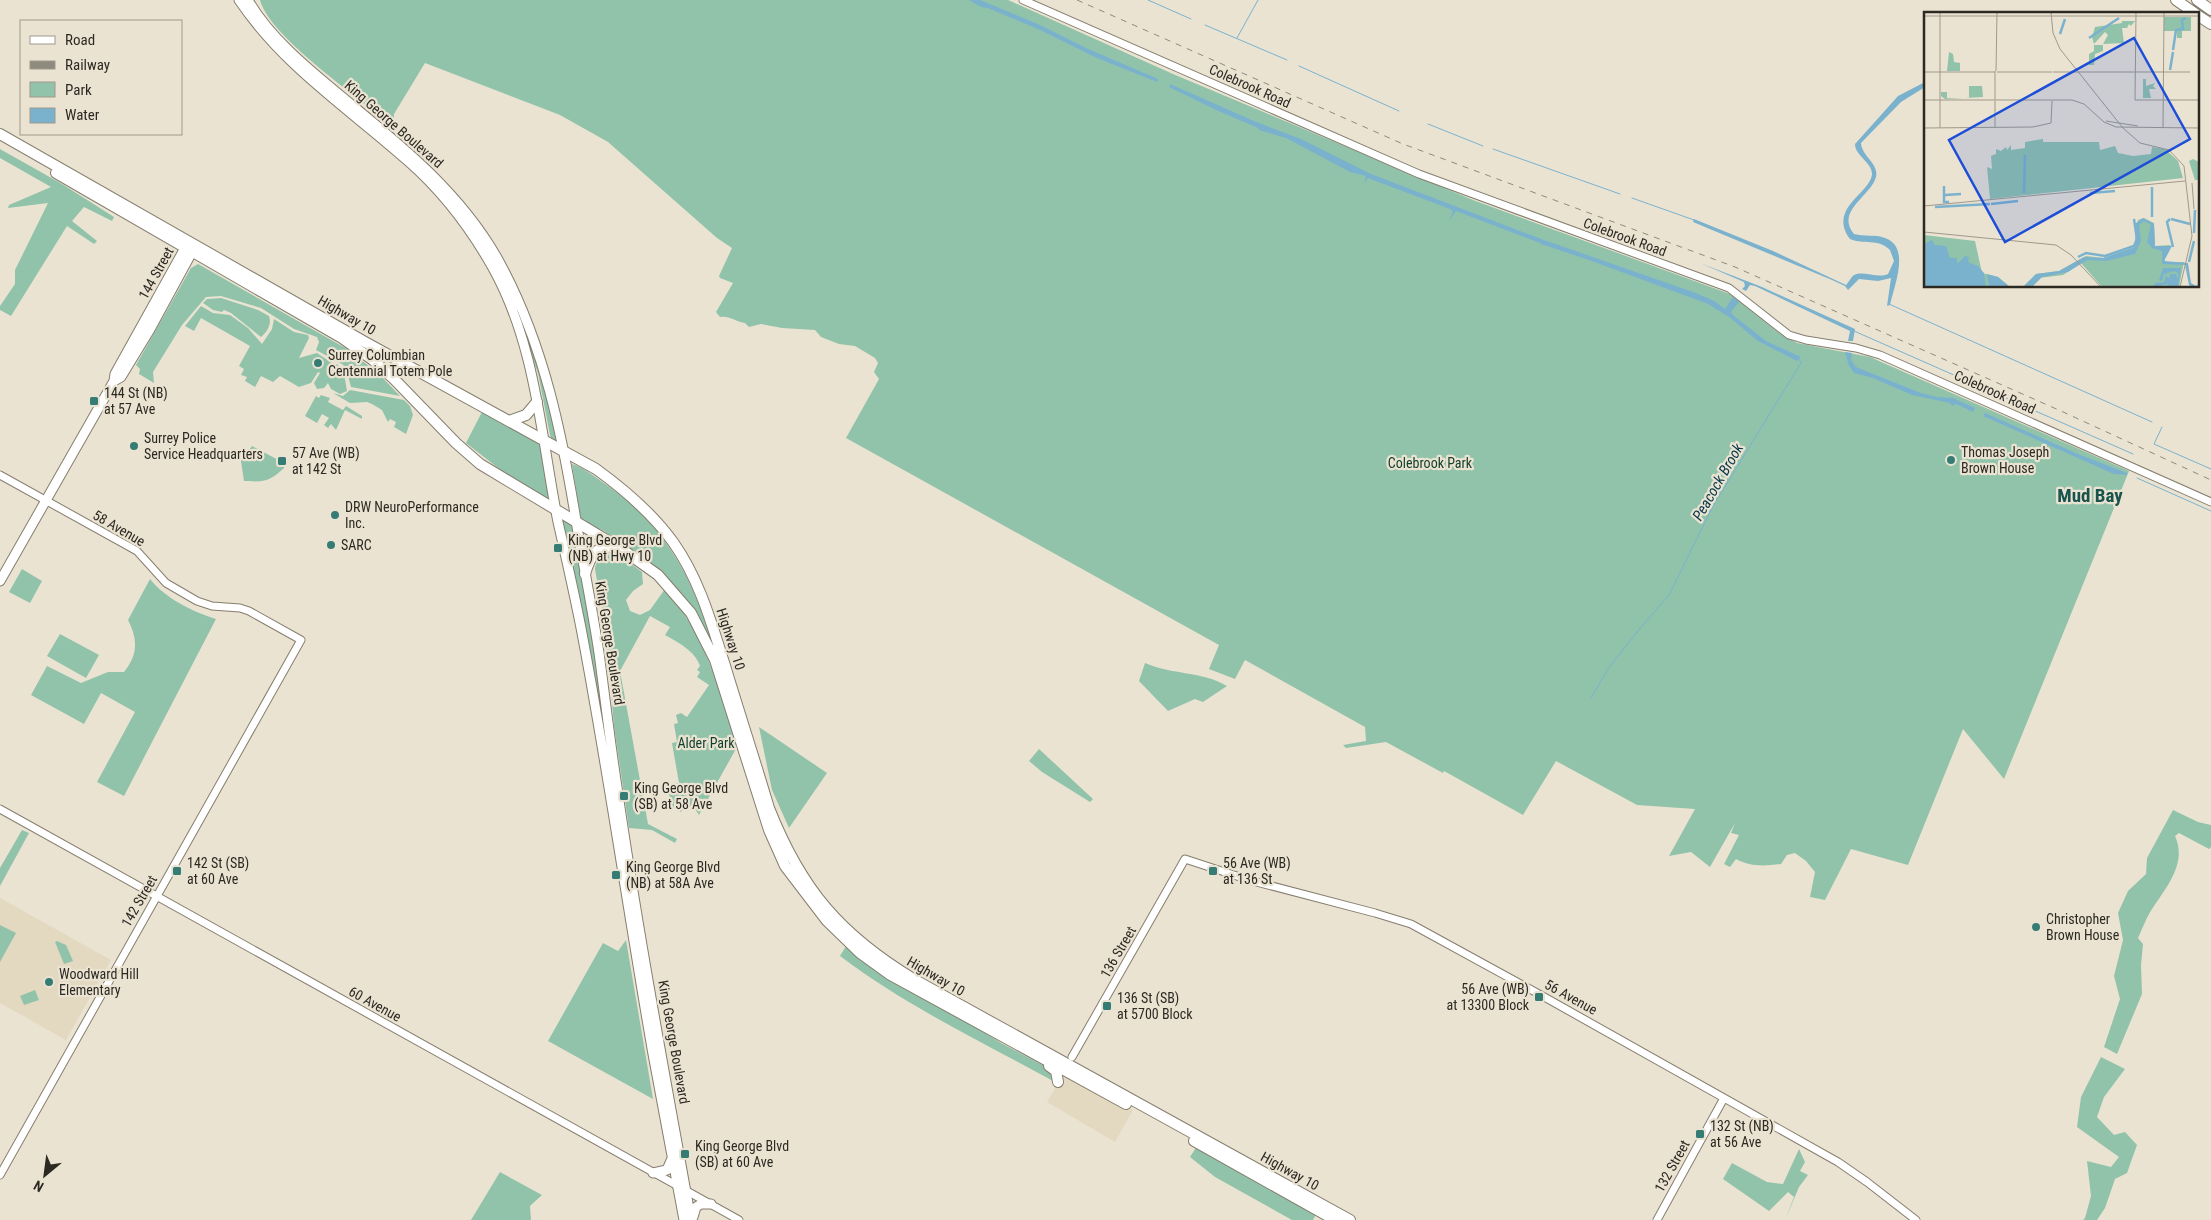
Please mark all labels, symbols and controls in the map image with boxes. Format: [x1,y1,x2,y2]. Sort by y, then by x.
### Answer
inset map [1924,12,2198,288]
legend [20,20,182,135]
text: Road [65,31,95,49]
text: Railway [65,56,110,74]
street label: Colebrook Road [1207,61,1293,111]
street label: King George Boulevard [341,77,447,171]
text: Park [65,81,92,99]
text: Water [65,106,100,124]
street label: Colebrook Road [1581,215,1669,259]
street label: 144 Street [135,244,177,302]
street label: Highway 10 [315,292,379,338]
place label: Surrey Columbian Centennial Totem Pole [328,347,453,379]
marker: Surrey Columbian Centennial Totem Pole [312,357,324,369]
street label: Colebrook Road [1952,367,2038,417]
place label: 144 St (NB) at 57 Ave [104,385,168,417]
marker: 144 St (NB) at 57 Ave [88,395,100,407]
place label: Surrey Police Service Headquarters [144,430,263,462]
marker: Surrey Police Service Headquarters [128,440,140,452]
water label: Peacock Brook [1689,440,1747,524]
place label: Thomas Joseph Brown House [1961,444,2049,476]
place label: 57 Ave (WB) at 142 St [292,445,360,477]
marker: Thomas Joseph Brown House [1945,454,1957,466]
marker: 57 Ave (WB) at 142 St [276,455,288,467]
park label: Colebrook Park [1388,455,1473,471]
district label: Mud Bay [2057,484,2123,507]
place label: DRW NeuroPerformance Inc. [345,499,479,531]
street label: 58 Avenue [90,507,148,549]
marker: DRW NeuroPerformance Inc. [329,509,341,521]
place label: King George Blvd (NB) at Hwy 10 [568,532,662,565]
place label: SARC [341,537,372,553]
marker: SARC [325,539,337,551]
marker: King George Blvd (NB) at Hwy 10 [552,542,564,554]
street label: King George Boulevard [592,580,628,706]
street label: Highway 10 [713,606,749,672]
park label: Alder Park [677,735,735,751]
place label: King George Blvd (SB) at 58 Ave [634,780,728,813]
marker: King George Blvd (SB) at 58 Ave [618,790,630,802]
place label: 142 St (SB) at 60 Ave [187,855,249,887]
place label: 56 Ave (WB) at 136 St [1223,855,1291,887]
place label: King George Blvd (NB) at 58A Ave [626,859,720,892]
marker: 142 St (SB) at 60 Ave [171,865,183,877]
marker: 56 Ave (WB) at 136 St [1207,865,1219,877]
marker: King George Blvd (NB) at 58A Ave [610,869,622,881]
street label: 142 Street [118,872,160,930]
place label: Christopher Brown House [2046,911,2120,943]
marker: Christopher Brown House [2030,921,2042,933]
street label: 136 Street [1097,923,1139,981]
street label: Highway 10 [904,953,968,999]
place label: Woodward Hill Elementary [59,966,139,998]
marker: Woodward Hill Elementary [43,976,55,988]
street label: 56 Avenue [1542,976,1600,1018]
street label: King George Boulevard [655,979,693,1105]
place label: 56 Ave (WB) at 13300 Block [1447,981,1530,1013]
street label: 60 Avenue [346,983,404,1025]
place label: 136 St (SB) at 5700 Block [1117,990,1193,1022]
marker: 56 Ave (WB) at 13300 Block [1533,991,1545,1003]
marker: 136 St (SB) at 5700 Block [1101,1000,1113,1012]
place label: 132 St (NB) at 56 Ave [1710,1118,1774,1150]
marker: 132 St (NB) at 56 Ave [1694,1128,1706,1140]
street label: 132 Street [1651,1137,1693,1195]
place label: King George Blvd (SB) at 60 Ave [695,1138,789,1171]
marker: King George Blvd (SB) at 60 Ave [679,1148,691,1160]
street label: Highway 10 [1258,1148,1322,1194]
north arrow [20,1150,70,1200]
text: N [31,1177,46,1195]

